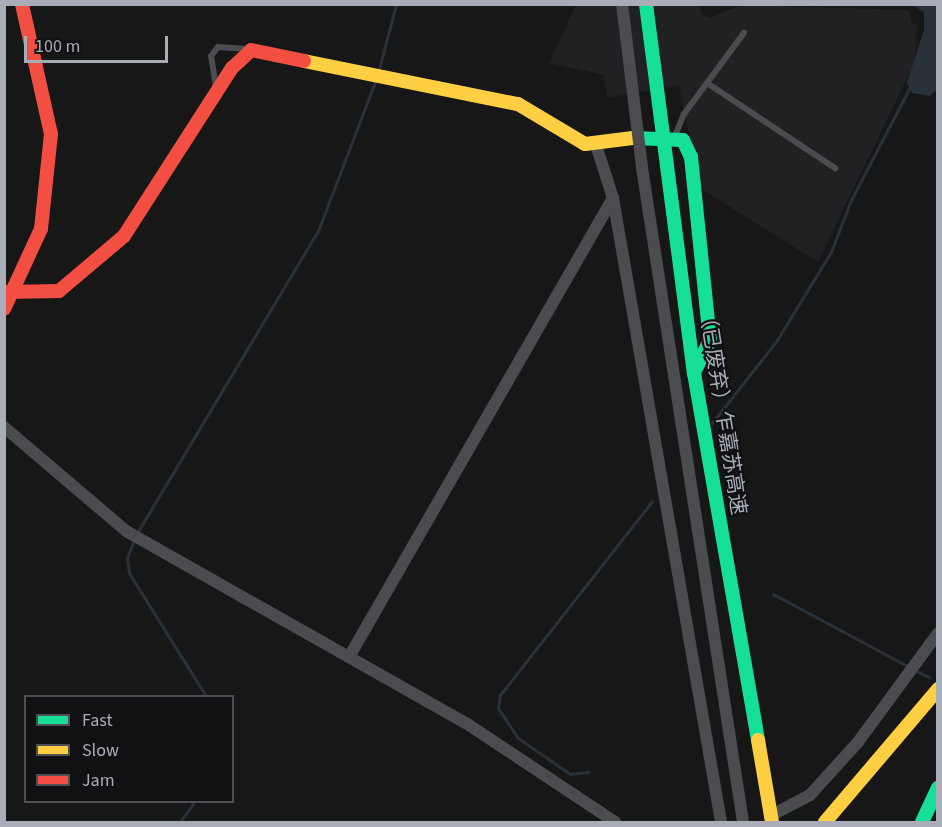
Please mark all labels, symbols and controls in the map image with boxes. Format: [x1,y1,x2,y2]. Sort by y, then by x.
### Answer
scale bar [27,24,171,62]
text: 100 m [35,34,80,59]
street label: （已废弃）乍嘉苏高速 [694,305,752,517]
legend [24,695,234,803]
text: Fast [82,708,113,733]
text: Slow [82,738,119,763]
text: Jam [82,768,115,793]

